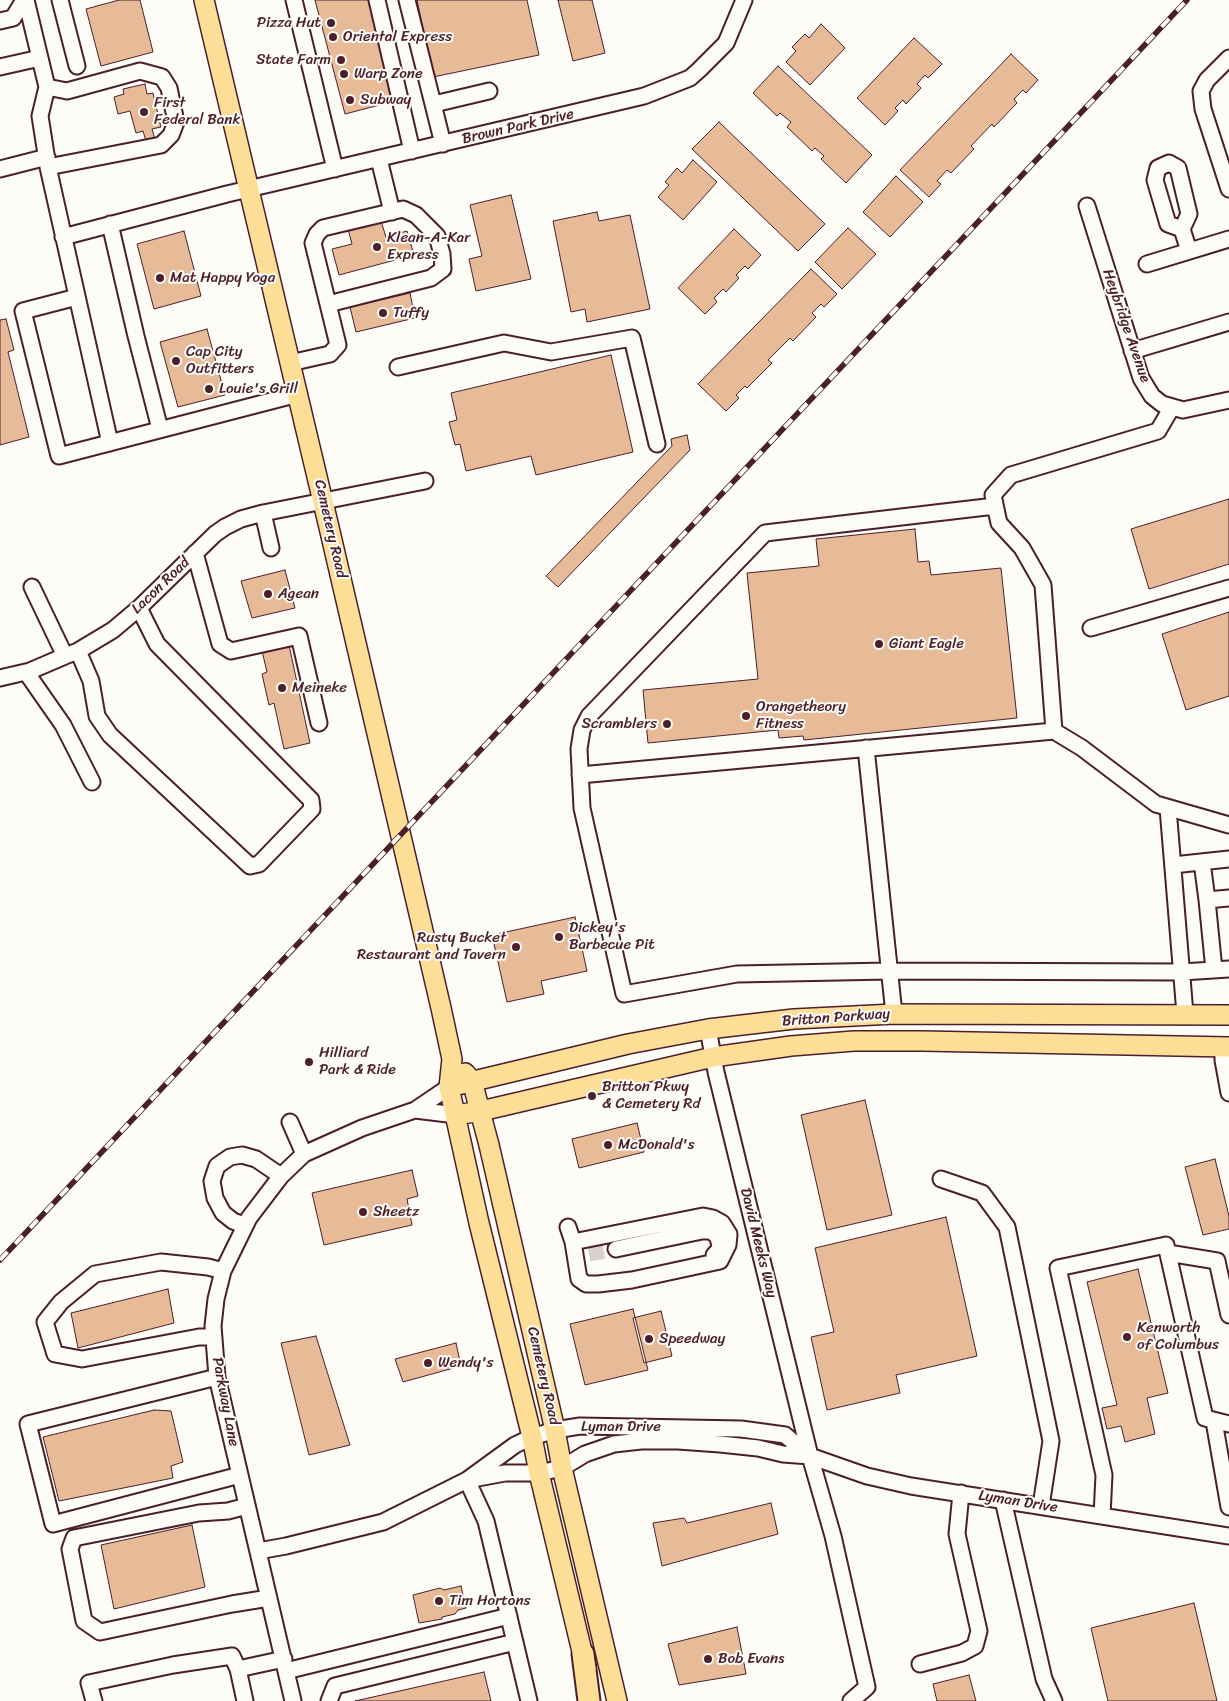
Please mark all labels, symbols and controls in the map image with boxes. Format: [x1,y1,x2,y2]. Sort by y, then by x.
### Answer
place label: Pizza Hut [257,14,321,32]
marker: Pizza Hut [325,17,337,29]
place label: Oriental Express [343,28,452,46]
marker: Oriental Express [327,31,339,43]
place label: State Farm [256,51,331,69]
marker: State Farm [335,54,347,66]
place label: Warp Zone [354,65,423,83]
marker: Warp Zone [338,68,350,80]
place label: Subway [360,91,411,109]
place label: First Federal Bank [154,94,240,129]
marker: Subway [344,94,356,106]
street label: Brown Park Drive [460,105,576,149]
marker: First Federal Bank [138,106,150,118]
place label: Klean-A-Kar Express [387,229,470,264]
marker: Klean-A-Kar Express [371,241,383,253]
street label: Heybridge Avenue [1098,267,1154,385]
place label: Mat Happy Yoga [170,269,275,287]
marker: Mat Happy Yoga [154,272,166,284]
place label: Tuffy [393,304,429,322]
marker: Tuffy [377,307,389,319]
place label: Cap City Outfitters [186,343,254,378]
marker: Cap City Outfitters [170,355,182,367]
place label: Louie's Grill [219,380,298,398]
marker: Louie's Grill [203,383,215,395]
street label: Cemetery Road [310,478,350,580]
street label: Lacon Road [128,554,194,618]
place label: Agean [278,585,319,603]
marker: Agean [262,588,274,600]
place label: Giant Eagle [889,635,964,653]
marker: Giant Eagle [873,638,885,650]
place label: Meineke [292,679,347,697]
marker: Meineke [276,682,288,694]
place label: Orangetheory Fitness [756,698,846,733]
marker: Orangetheory Fitness [740,710,752,722]
place label: Scramblers [582,715,657,733]
marker: Scramblers [661,718,673,730]
place label: Dickey's Barbecue Pit [569,919,655,954]
place label: Rusty Bucket Restaurant and Tavern [357,929,506,964]
marker: Dickey's Barbecue Pit [553,931,565,943]
marker: Rusty Bucket Restaurant and Tavern [510,941,522,953]
street label: Britton Parkway [781,1005,891,1031]
place label: Hilliard Park & Ride [319,1044,396,1079]
marker: Hilliard Park & Ride [303,1056,315,1068]
place label: Britton Pkwy & Cemetery Rd [602,1078,700,1113]
marker: Britton Pkwy & Cemetery Rd [586,1090,598,1102]
place label: McDonald's [618,1136,695,1154]
marker: McDonald's [602,1139,614,1151]
street label: David Meeks Way [736,1186,780,1300]
place label: Sheetz [373,1203,419,1221]
marker: Sheetz [357,1206,369,1218]
place label: Kenworth of Columbus [1137,1319,1219,1354]
street label: Cemetery Road [523,1325,563,1427]
place label: Speedway [659,1330,725,1348]
marker: Kenworth of Columbus [1121,1331,1133,1343]
marker: Speedway [643,1333,655,1345]
place label: Wendy's [438,1354,493,1372]
street label: Parkway Lane [208,1356,242,1448]
marker: Wendy's [422,1357,434,1369]
street label: Lyman Drive [581,1418,661,1436]
street label: Lyman Drive [977,1487,1059,1517]
place label: Tim Hortons [449,1592,531,1610]
marker: Tim Hortons [433,1595,445,1607]
place label: Bob Evans [718,1650,784,1668]
marker: Bob Evans [702,1653,714,1665]

